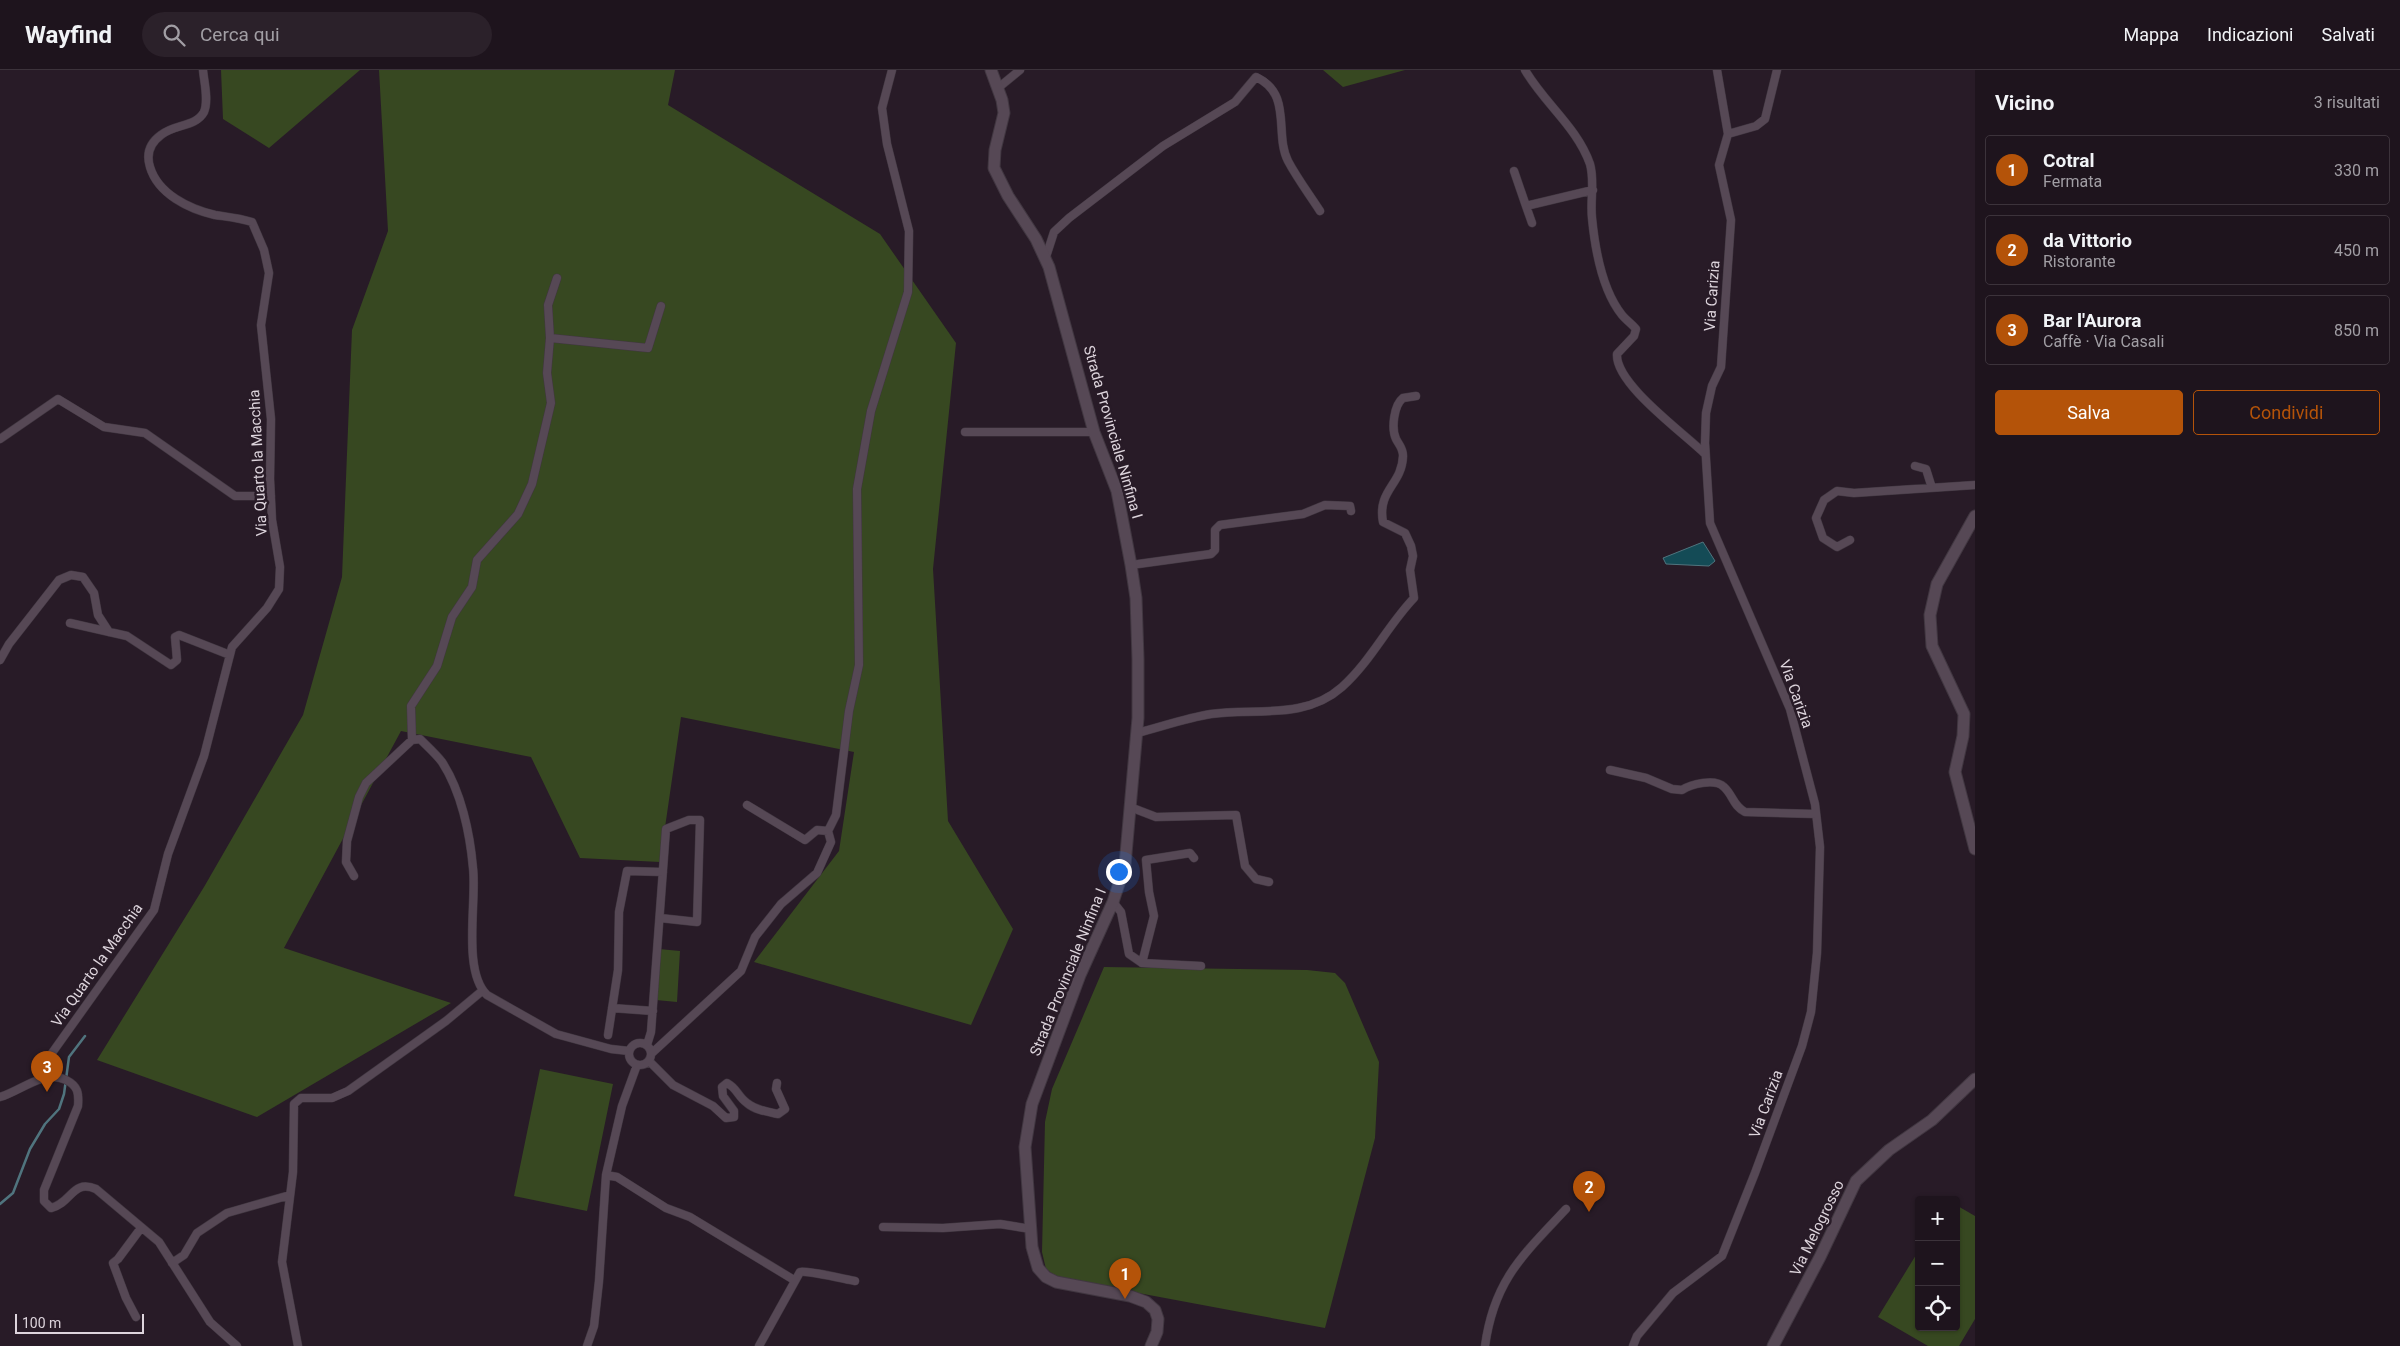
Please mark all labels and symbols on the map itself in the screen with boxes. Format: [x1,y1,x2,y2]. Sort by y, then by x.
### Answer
street label: Via Carizia [1701,260,1723,332]
street label: Strada Provinciale Ninfina I [1080,343,1146,521]
street label: Via Quarto la Macchia [245,389,271,537]
street label: Via Carizia [1775,658,1817,730]
your location [1106,859,1132,885]
street label: Strada Provinciale Ninfina I [1026,886,1110,1058]
street label: Via Quarto la Macchia [48,900,146,1030]
pin: 3 [31,1051,63,1092]
street label: Via Carizia [1745,1068,1787,1140]
pin: 2 [1573,1171,1605,1212]
street label: Via Melogrosso [1786,1177,1848,1279]
pin: 1 [1109,1258,1141,1299]
scale bar [15,1311,144,1334]

